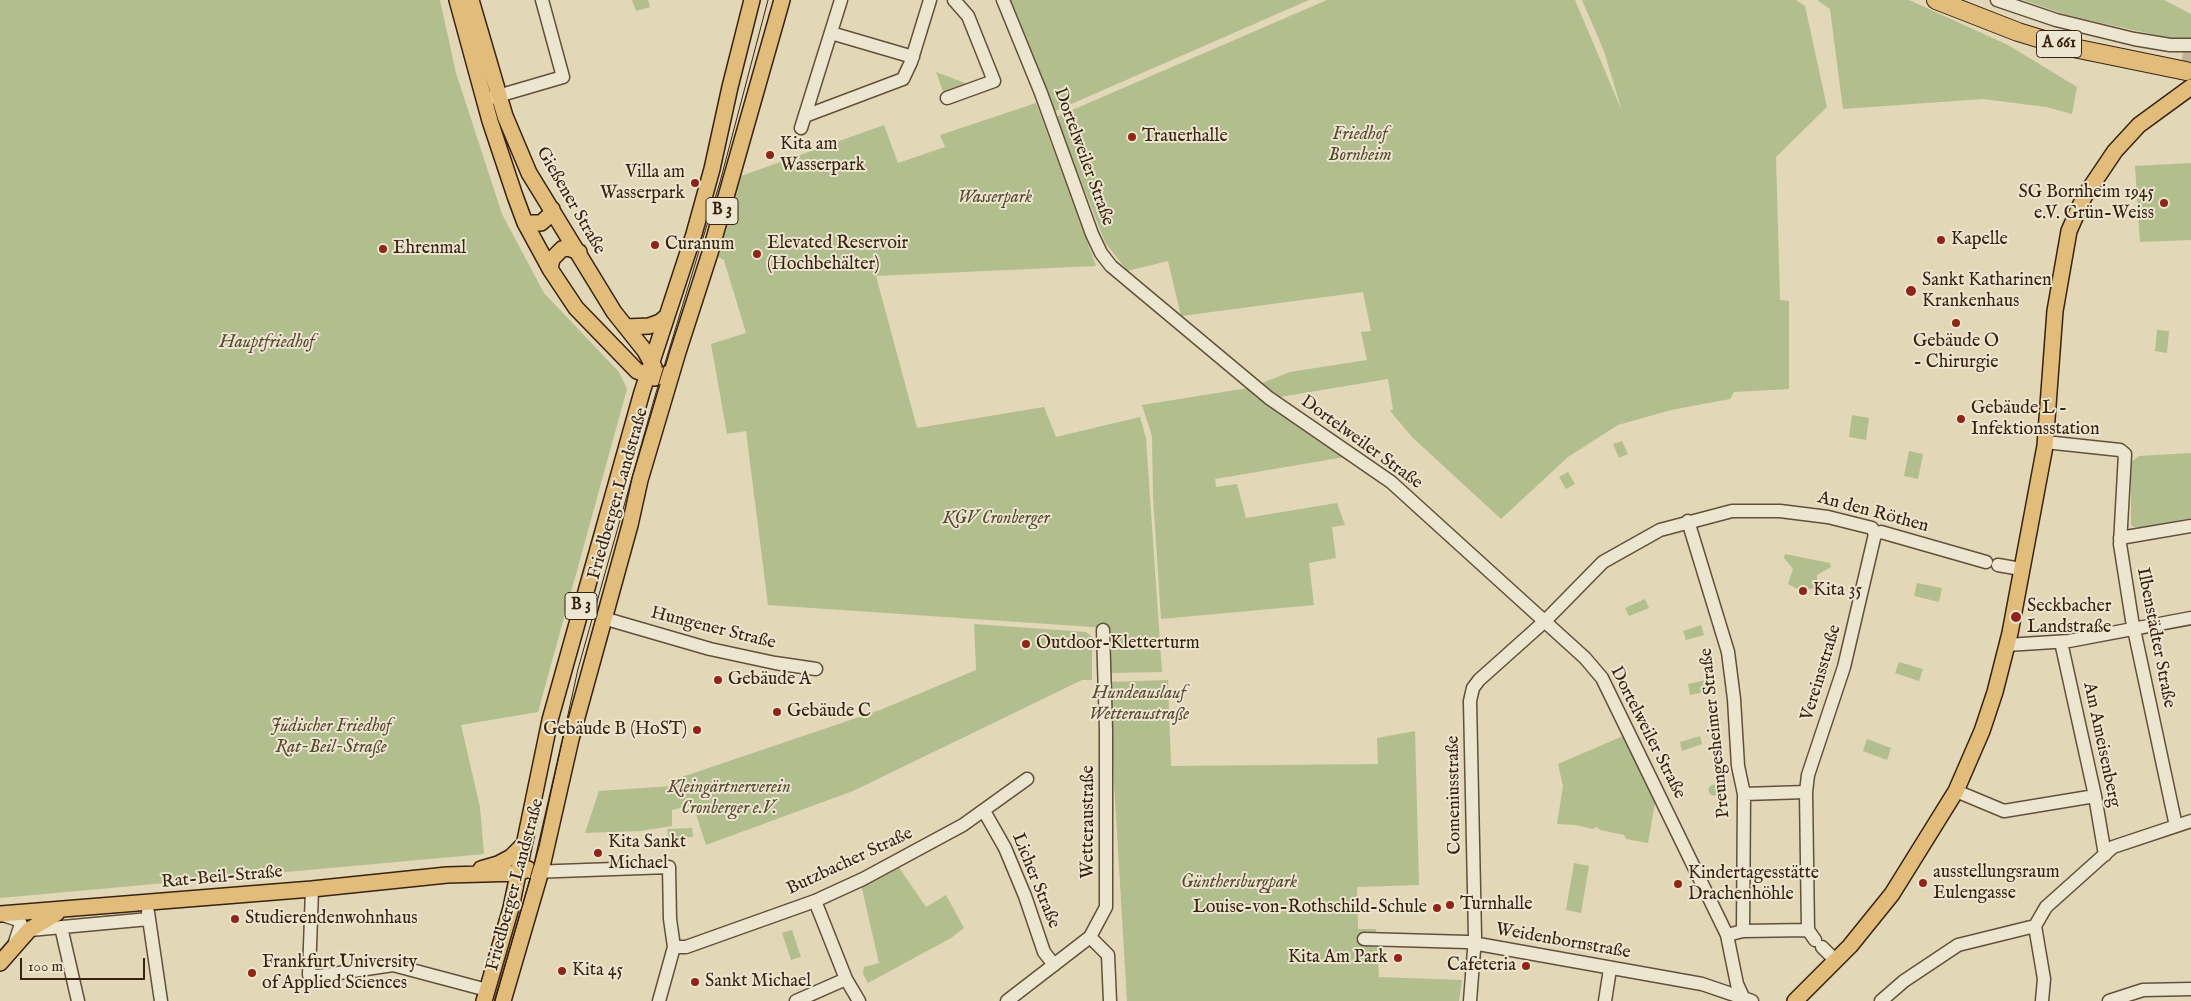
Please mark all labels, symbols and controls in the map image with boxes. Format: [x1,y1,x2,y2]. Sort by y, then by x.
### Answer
road number: A 661 [2036,31,2082,58]
street label: Dortelweiler Straße [1048,85,1118,229]
park label: Friedhof Bornheim [1328,124,1392,166]
place label: Trauerhalle [1142,126,1228,148]
marker: Trauerhalle [1126,131,1138,143]
place label: Kita am Wasserpark [780,134,865,176]
street label: Gießener Straße [531,143,609,259]
marker: Kita am Wasserpark [764,149,776,161]
place label: Villa am Wasserpark [600,162,685,204]
marker: Villa am Wasserpark [689,177,701,189]
place label: SG Bornheim 1945 e.V. Grün-Weiss [2019,182,2154,224]
park label: Wasserpark [958,187,1032,209]
marker: SG Bornheim 1945 e.V. Grün-Weiss [2158,197,2170,209]
road number: B 3 [706,198,738,225]
place label: Kapelle [1951,229,2008,251]
place label: Elevated Reservoir (Hochbehälter) [767,233,908,276]
place label: Curanum [665,234,734,256]
marker: Kapelle [1935,234,1947,246]
place label: Ehrenmal [393,238,466,260]
marker: Curanum [649,239,661,251]
marker: Ehrenmal [377,243,389,255]
marker: Elevated Reservoir (Hochbehälter) [751,248,763,260]
place label: Sankt Katharinen Krankenhaus [1922,270,2052,312]
marker: Sankt Katharinen Krankenhaus [1904,284,1918,298]
marker: Gebäude O - Chirurgie [1950,317,1962,329]
place label: Gebäude O - Chirurgie [1913,331,1999,374]
park label: Hauptfriedhof [219,332,315,354]
street label: Dortelweiler Straße [1296,391,1426,495]
place label: Gebäude L - Infektionsstation [1971,398,2100,440]
street label: Friedberger Landstraße [584,406,654,582]
marker: Gebäude L - Infektionsstation [1955,413,1967,425]
street label: An den Röthen [1815,488,1931,538]
park label: KGV Cronberger [942,508,1050,530]
street label: Ilbenstädter Straße [2131,566,2179,710]
place label: Kita 35 [1813,580,1862,602]
marker: Kita 35 [1797,585,1809,597]
road number: B 3 [565,592,597,620]
place label: Seckbacher Landstraße [2027,596,2111,638]
street label: Hungener Straße [648,603,778,655]
marker: Seckbacher Landstraße [2009,610,2023,624]
street label: Vereinsstraße [1797,622,1847,724]
place label: Outdoor-Kletterturm [1036,633,1200,655]
marker: Outdoor-Kletterturm [1020,638,1032,650]
street label: Preungesheimer Straße [1696,647,1736,819]
street label: Dortelweiler Straße [1604,663,1690,803]
place label: Gebäude A [728,669,811,691]
marker: Gebäude A [712,674,724,686]
street label: Am Ameisenberg [2077,680,2125,810]
park label: Hundeauslauf Wetteraustraße [1089,683,1189,726]
place label: Gebäude C [787,701,871,723]
marker: Gebäude C [771,706,783,718]
park label: Jüdischer Friedhof Rat-Beil-Straße [271,716,391,759]
place label: Gebäude B (HoST) [543,719,687,741]
marker: Gebäude B (HoST) [691,724,703,736]
street label: Comeniusstraße [1443,735,1467,855]
street label: Wetteraustraße [1078,765,1100,879]
park label: Kleingärtnerverein Cronberger e.V. [667,777,791,820]
street label: Friedberger Landstraße [483,796,549,974]
street label: Butzbacher Straße [784,823,916,901]
street label: Licher Straße [1006,830,1064,932]
place label: Kita Sankt Michael [608,832,686,874]
marker: Kita Sankt Michael [592,847,604,859]
street label: Rat-Beil-Straße [161,862,283,894]
place label: ausstellungsraum Eulengasse [1933,862,2060,904]
place label: Kindertagesstätte Drachenhöhle [1688,863,1819,906]
park label: Günthersburgpark [1181,872,1297,894]
marker: ausstellungsraum Eulengasse [1917,877,1929,889]
marker: Kindertagesstätte Drachenhöhle [1672,878,1684,890]
place label: Turnhalle [1460,894,1532,916]
place label: Louise-von-Rothschild-Schule [1193,897,1427,919]
marker: Turnhalle [1444,899,1456,911]
marker: Louise-von-Rothschild-Schule [1431,902,1443,914]
place label: Studierendenwohnhaus [245,908,418,930]
marker: Studierendenwohnhaus [229,913,241,925]
street label: Weidenbornstraße [1494,920,1632,964]
place label: Kita Am Park [1288,947,1388,969]
scale bar [22,948,148,980]
place label: Frankfurt University of Applied Sciences [262,952,417,994]
marker: Kita Am Park [1392,952,1404,964]
place label: Cafeteria [1447,955,1516,977]
text: 100 m [28,957,63,976]
place label: Kita 45 [572,960,623,982]
marker: Cafeteria [1520,960,1532,972]
marker: Kita 45 [556,965,568,977]
marker: Frankfurt University of Applied Sciences [246,967,258,979]
place label: Sankt Michael [705,971,811,993]
marker: Sankt Michael [689,976,701,988]

